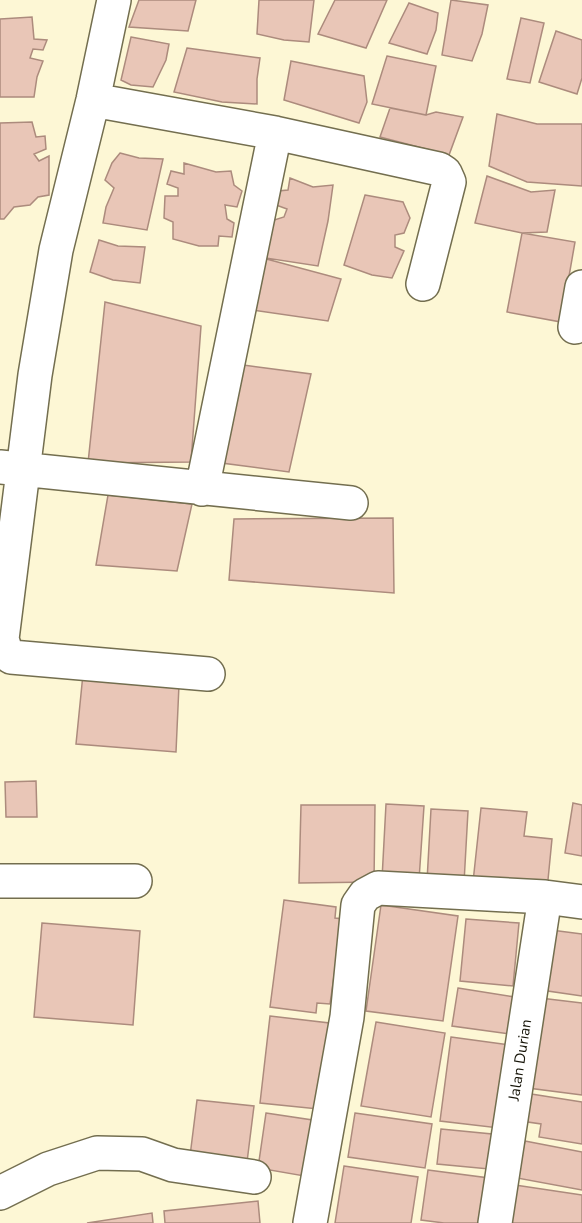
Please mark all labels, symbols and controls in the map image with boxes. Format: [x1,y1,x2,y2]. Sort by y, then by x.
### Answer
street label: Jalan Durian [504,1018,536,1103]

